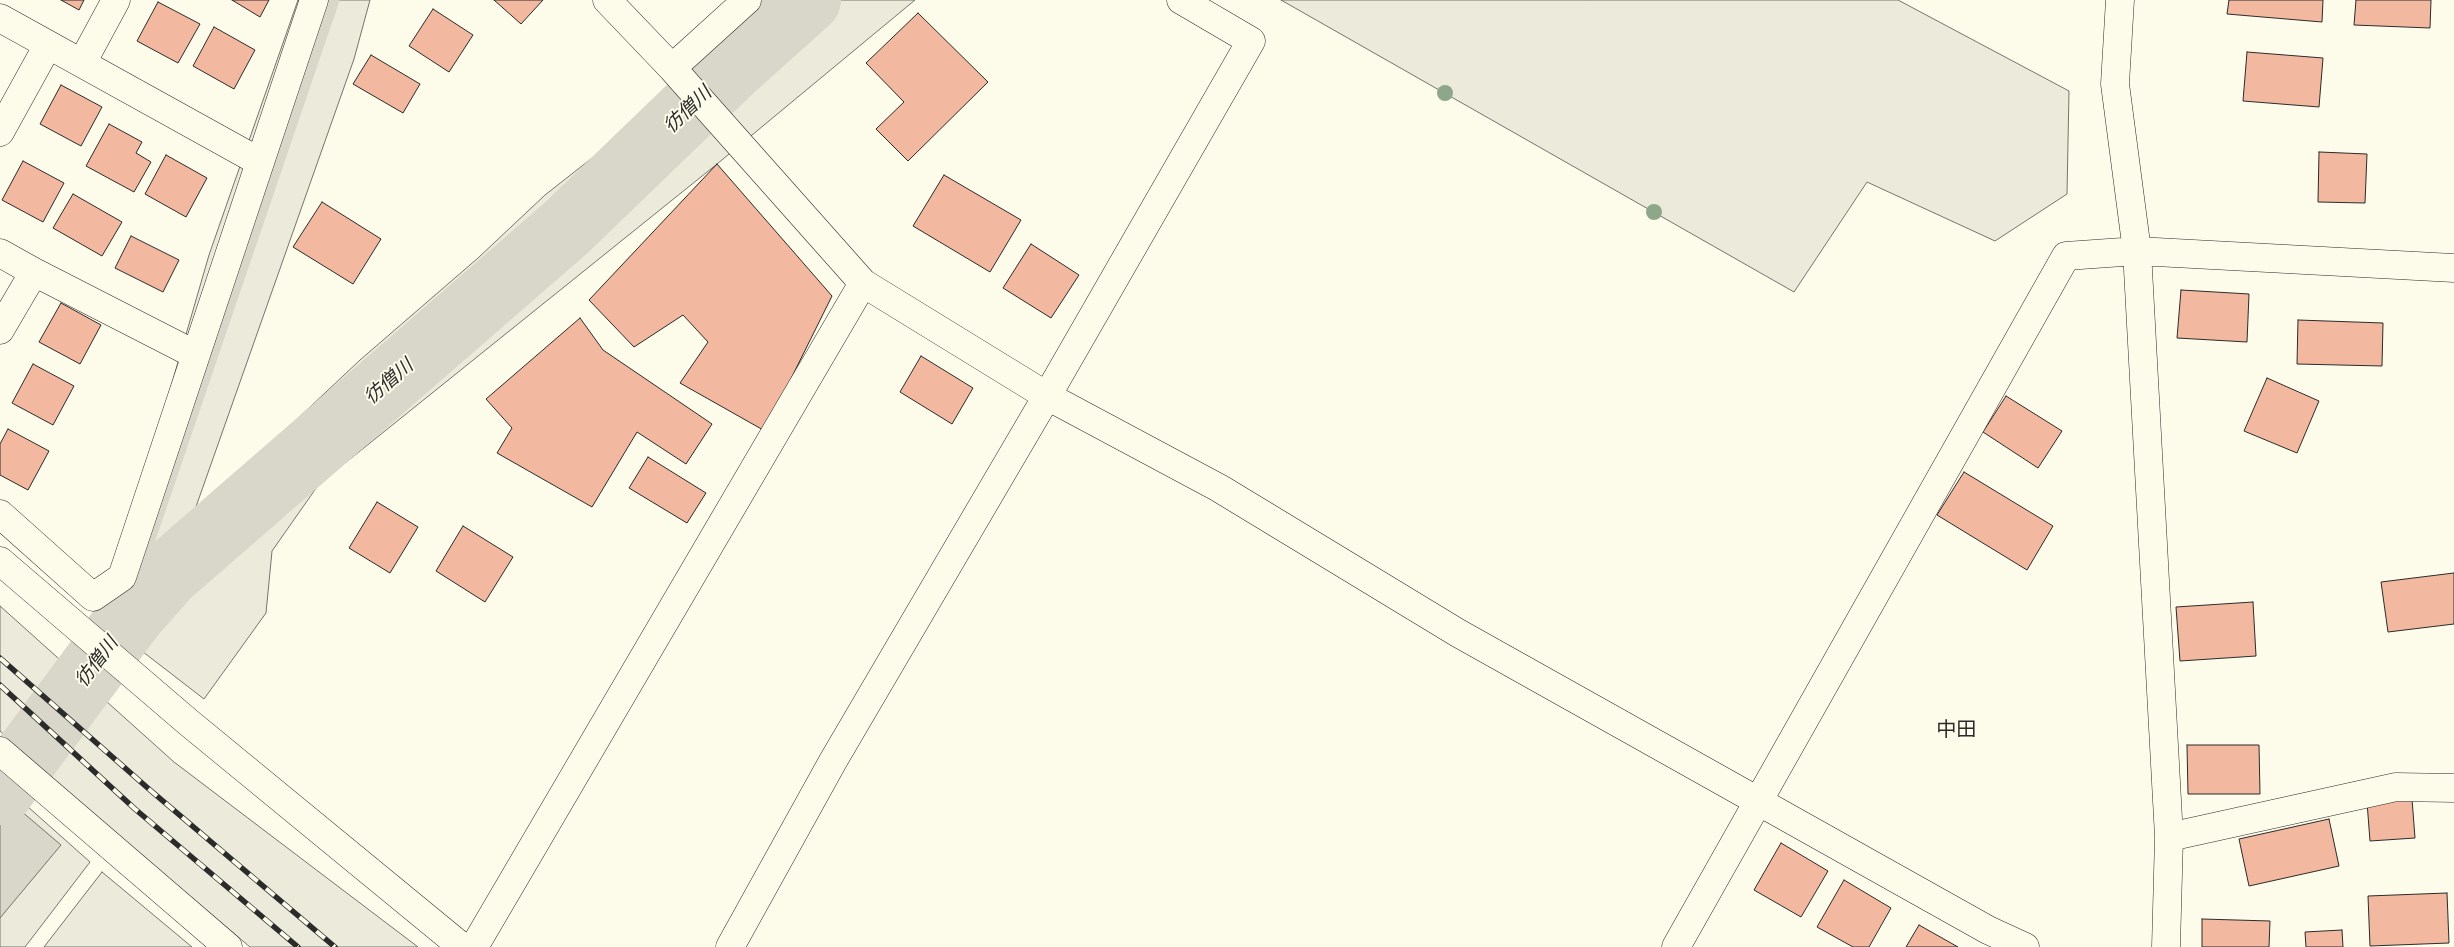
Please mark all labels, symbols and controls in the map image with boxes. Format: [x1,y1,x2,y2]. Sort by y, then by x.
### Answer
water label: 彷僧川 [660,82,716,138]
water label: 彷僧川 [360,355,418,409]
water label: 彷僧川 [71,632,123,692]
district label: 中田 [1936,718,1976,742]

